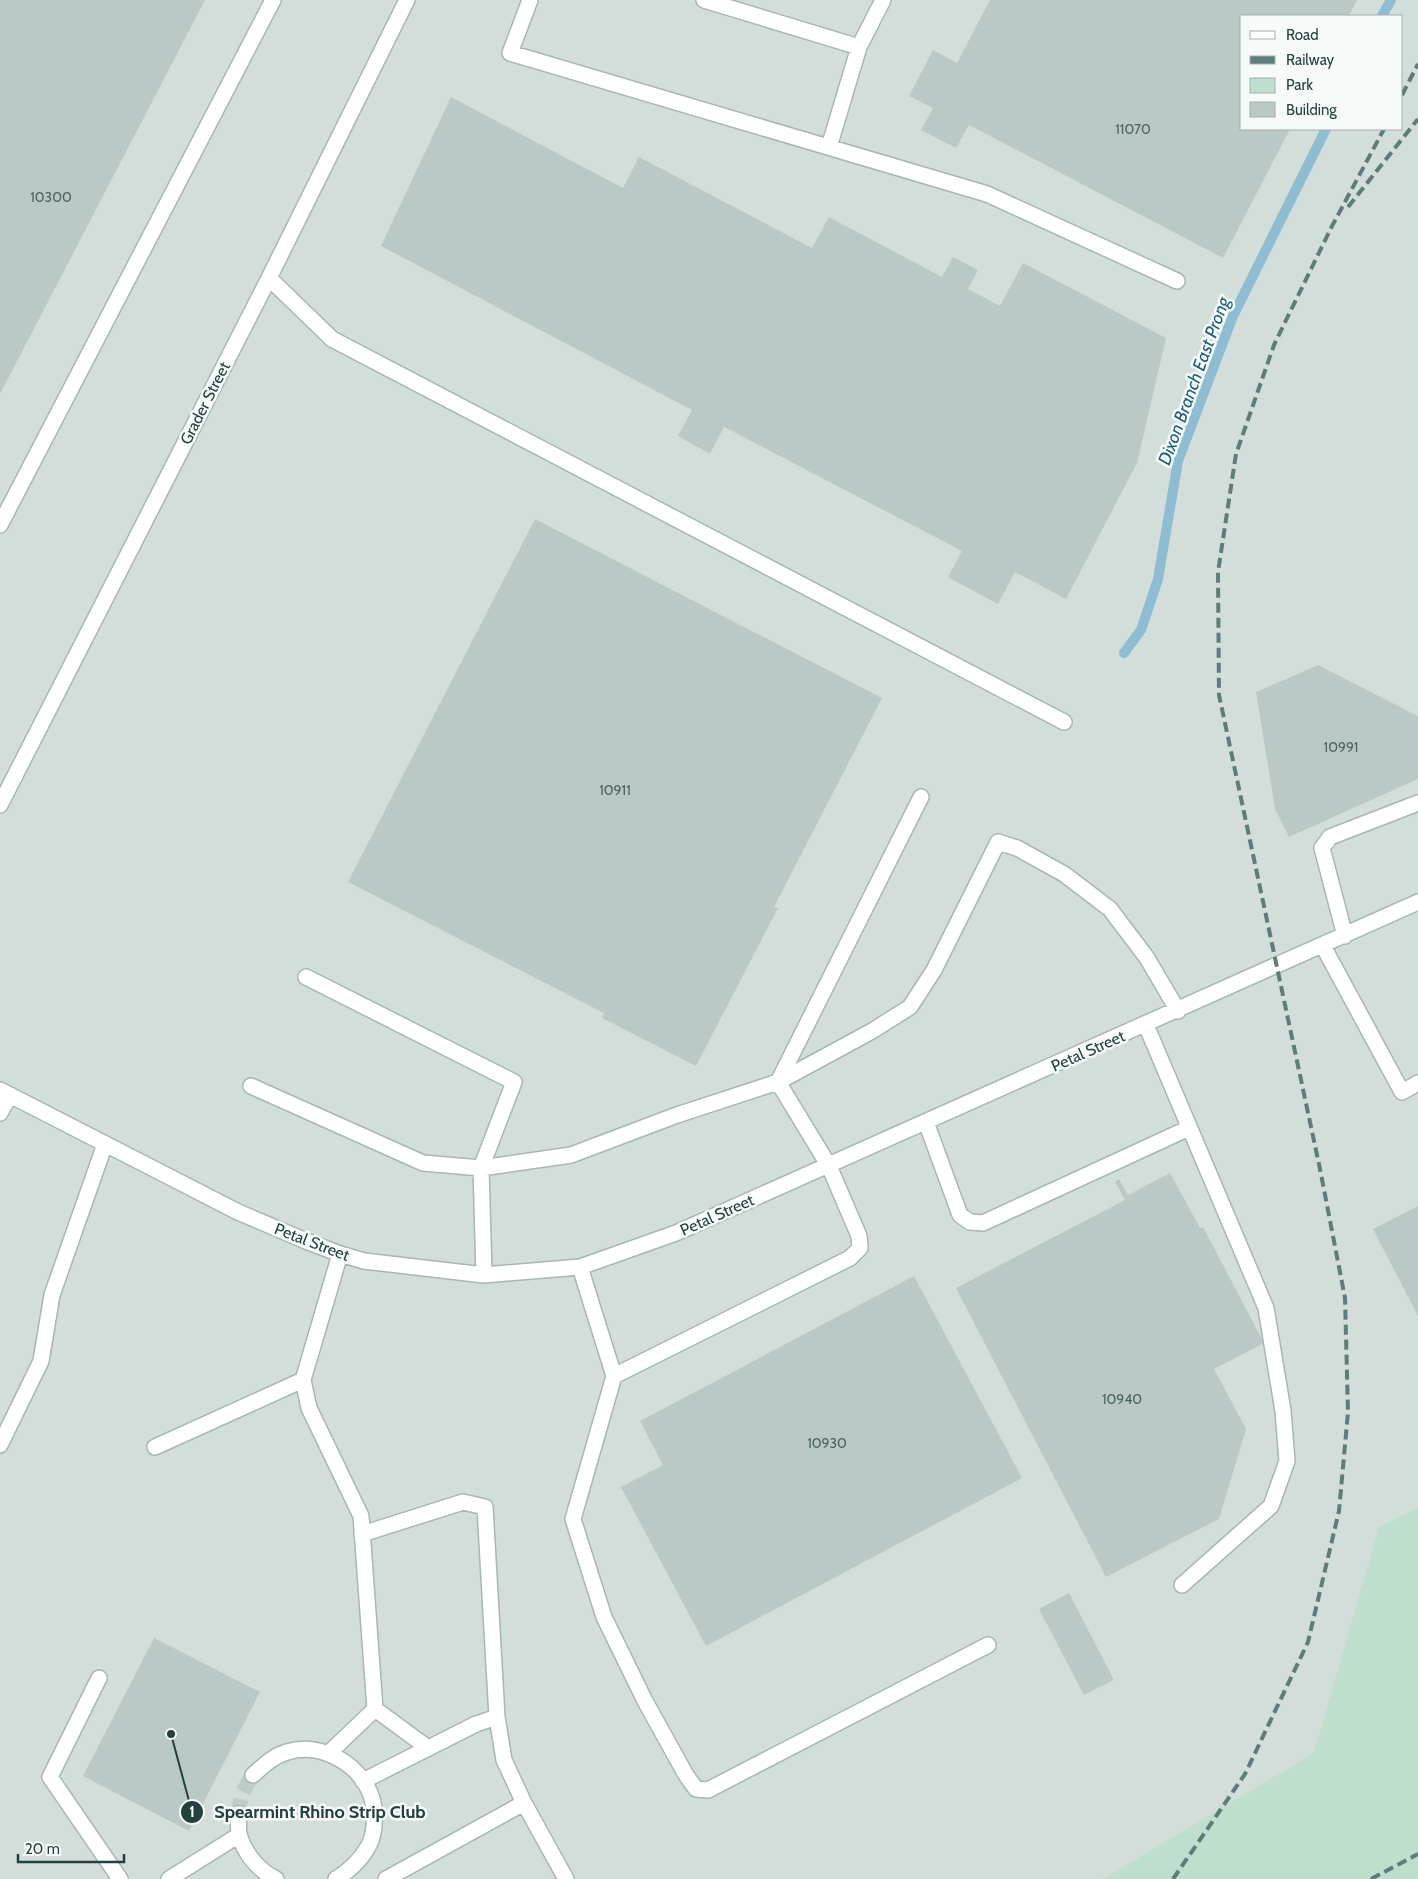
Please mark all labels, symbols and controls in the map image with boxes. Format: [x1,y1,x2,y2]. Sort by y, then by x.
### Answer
legend [1240,15,1403,130]
text: Road [1286,26,1319,44]
text: Railway [1286,51,1335,69]
text: Park [1286,76,1313,94]
text: Building [1286,101,1337,119]
house number: 11070 [1115,120,1151,138]
house number: 10300 [30,188,72,206]
water label: Dixon Branch East Prong [1153,293,1235,468]
street label: Grader Street [176,358,234,447]
house number: 10991 [1324,738,1358,756]
house number: 10911 [599,781,631,799]
street label: Petal Street [1048,1026,1128,1076]
street label: Petal Street [677,1190,757,1240]
street label: Petal Street [272,1219,353,1265]
house number: 10940 [1102,1390,1142,1408]
house number: 10930 [807,1434,847,1452]
callout: Spearmint Rhino Strip Club [179,1796,436,1829]
text: Spearmint Rhino Strip Club [214,1801,426,1823]
text: 1 [189,1803,195,1821]
scale bar [18,1832,124,1864]
text: 20 m [25,1840,60,1858]

